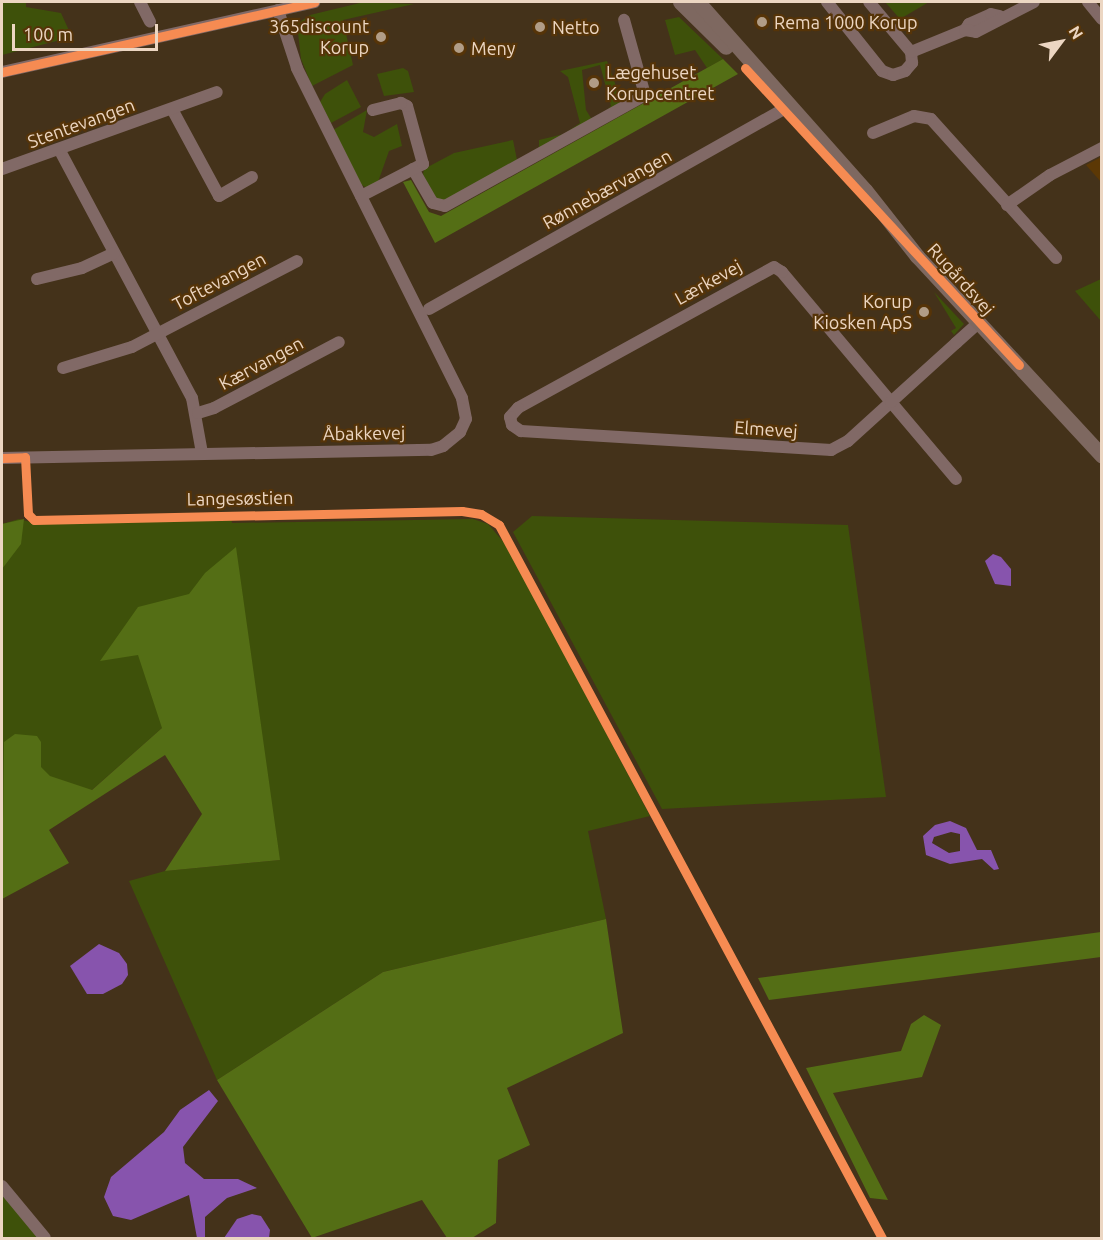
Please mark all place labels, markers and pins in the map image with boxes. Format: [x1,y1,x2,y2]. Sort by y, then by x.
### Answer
place label: Rema 1000 Korup [774,11,918,33]
marker: Rema 1000 Korup [755,15,769,29]
place label: 365discount Korup [269,16,369,58]
place label: Netto [552,16,599,38]
marker: Netto [533,20,547,34]
marker: 365discount Korup [374,30,388,44]
place label: Meny [471,37,515,59]
marker: Meny [452,41,466,55]
place label: Lægehuset Korupcentret [606,62,714,104]
marker: Lægehuset Korupcentret [587,76,601,90]
place label: Korup Kiosken ApS [813,291,912,334]
marker: Korup Kiosken ApS [917,305,931,319]

